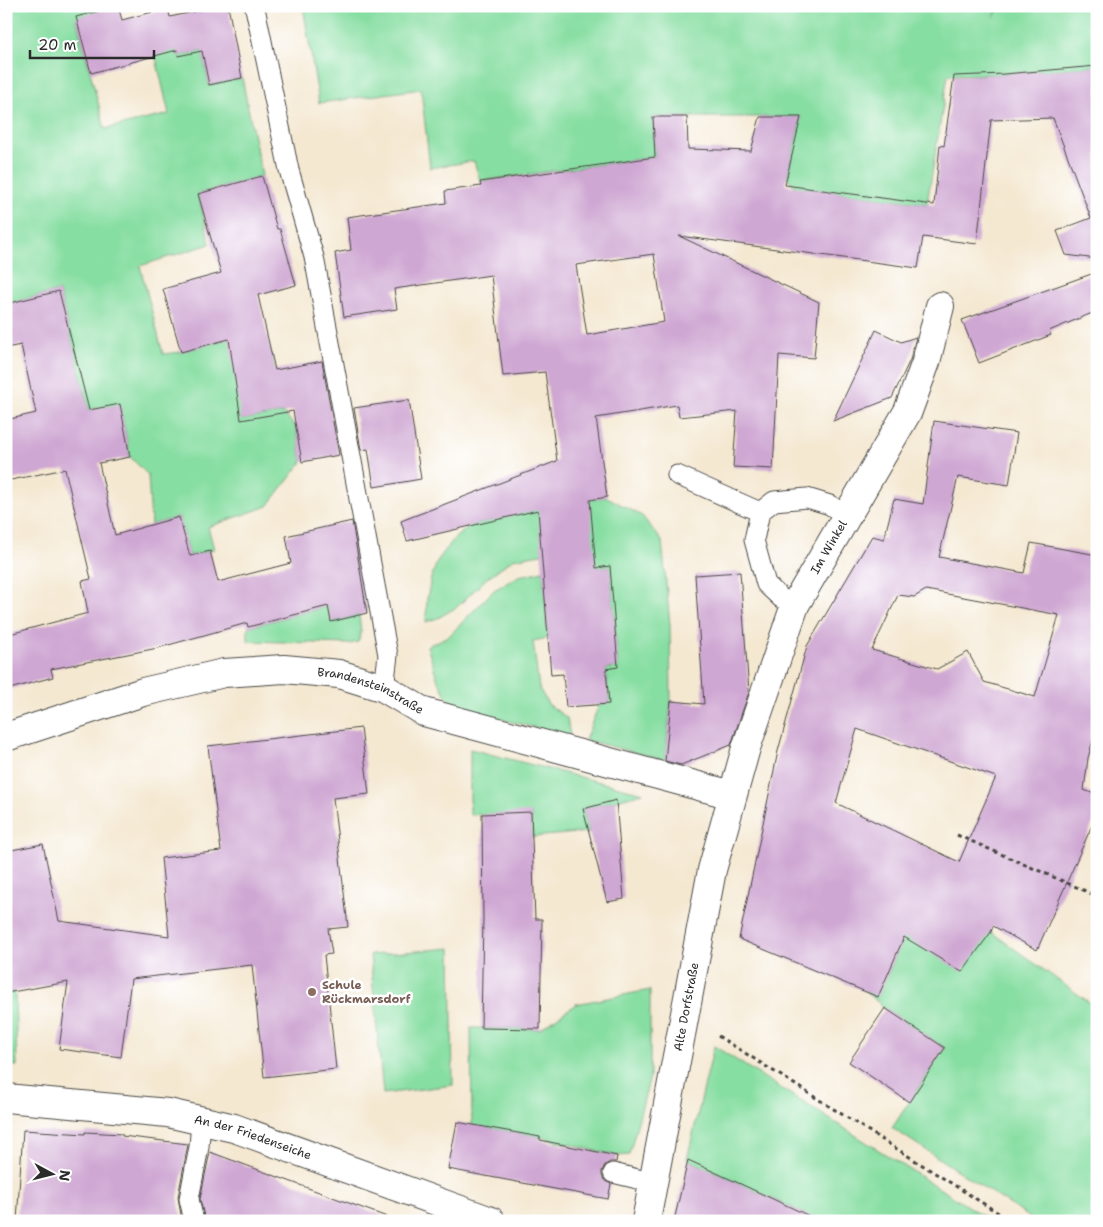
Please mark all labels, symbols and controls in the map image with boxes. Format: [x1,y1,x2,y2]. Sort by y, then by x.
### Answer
scale bar [30,28,154,60]
text: 20 m [38,35,77,55]
street label: Im Winkel [807,517,851,577]
street label: Brandensteinstraße [317,664,427,718]
street label: Alte Dorfstraße [670,961,703,1053]
place label: Schule Rückmarsdorf [322,977,411,1007]
marker: Schule Rückmarsdorf [306,986,318,998]
street label: An der Friedenseiche [193,1111,314,1163]
north arrow [28,1150,78,1200]
text: N [55,1169,75,1182]

